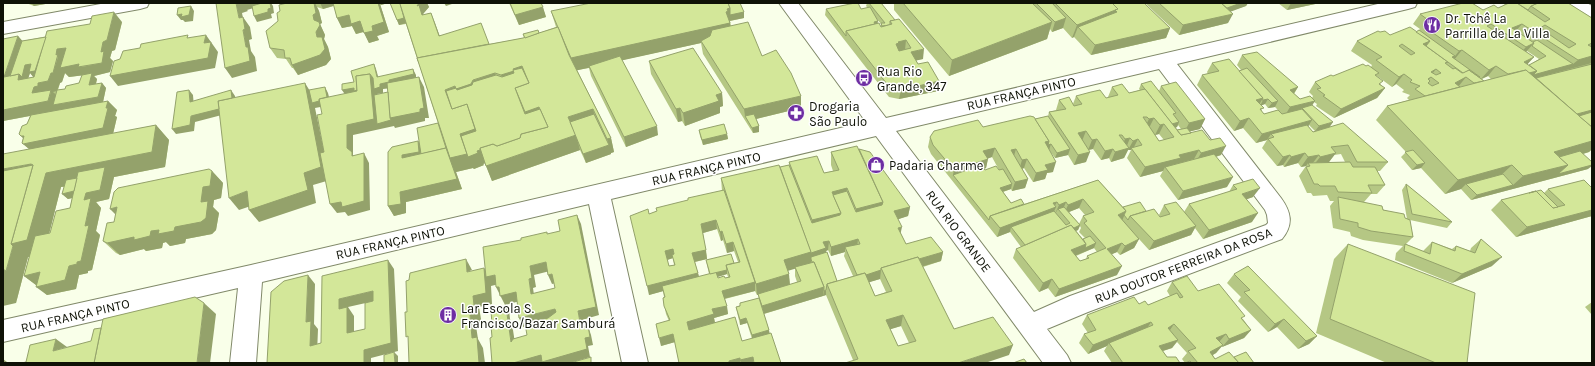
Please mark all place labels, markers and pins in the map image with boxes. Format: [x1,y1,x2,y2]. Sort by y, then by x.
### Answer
place label: Dr. Tchê La Parrilla de La Villa [1445,11,1550,41]
restaurant icon: Dr. Tchê La Parrilla de La Villa [1422,15,1442,35]
place label: Rua Rio Grande, 347 [877,64,946,94]
bus stop icon: Rua Rio Grande, 347 [854,68,874,88]
place label: Drogaria São Paulo [809,99,867,129]
pharmacy icon: Drogaria São Paulo [786,103,806,123]
shop icon: Padaria Charme [866,155,886,175]
place label: Padaria Charme [889,158,984,173]
place label: Lar Escola S. Francisco/Bazar Samburá [461,301,615,331]
building icon: Lar Escola S. Francisco/Bazar Samburá [438,305,458,325]

